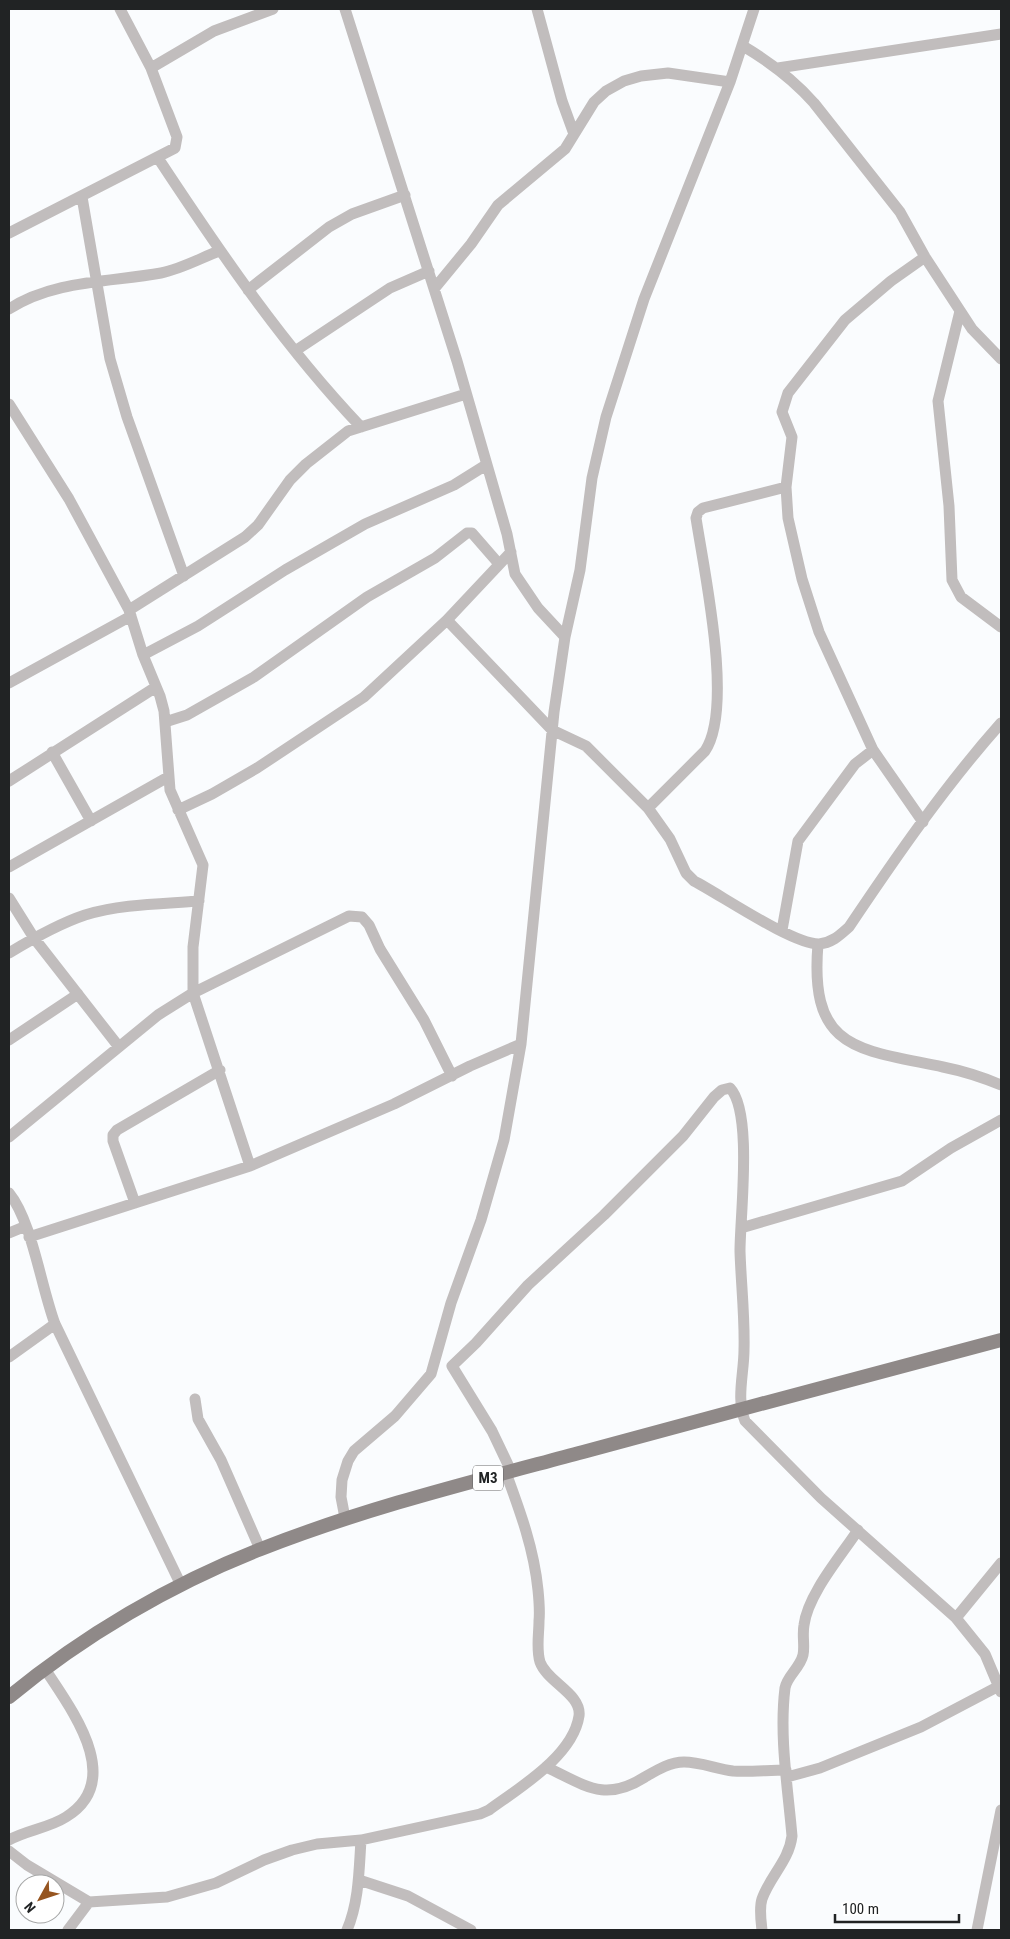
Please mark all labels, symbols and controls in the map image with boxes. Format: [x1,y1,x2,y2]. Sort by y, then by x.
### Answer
road number: M3 [473,1466,503,1490]
north arrow [15,1874,65,1924]
scale bar [835,1892,959,1924]
text: N [21,1899,39,1916]
text: 100 m [842,1900,879,1918]

